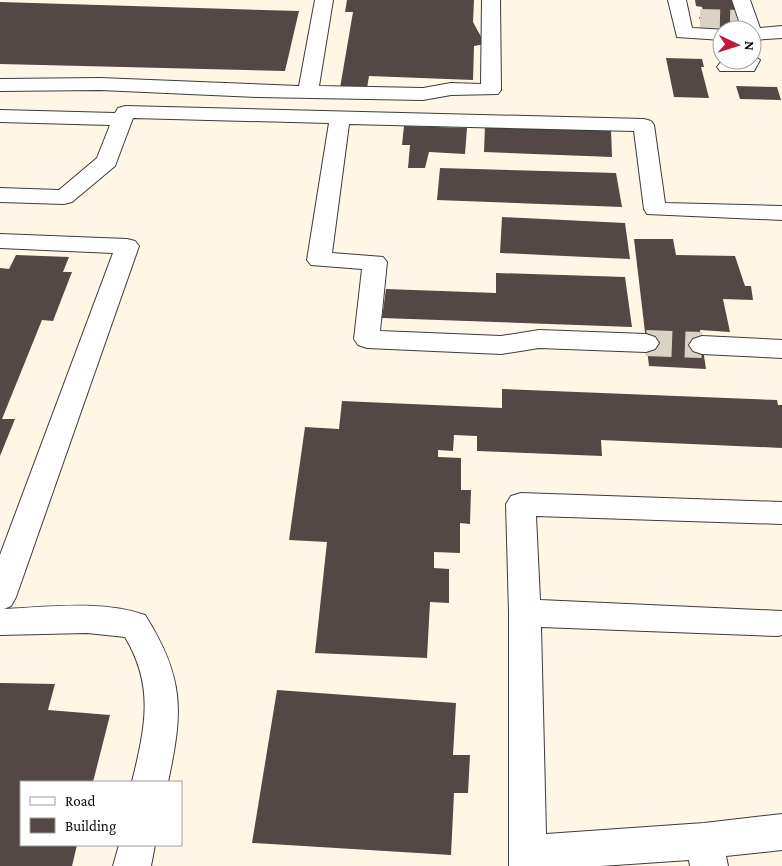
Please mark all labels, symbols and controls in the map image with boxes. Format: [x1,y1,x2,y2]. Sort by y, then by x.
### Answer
north arrow [712,20,762,70]
text: N [742,41,758,52]
legend [20,781,182,846]
text: Road [65,793,96,809]
text: Building [65,818,116,835]

